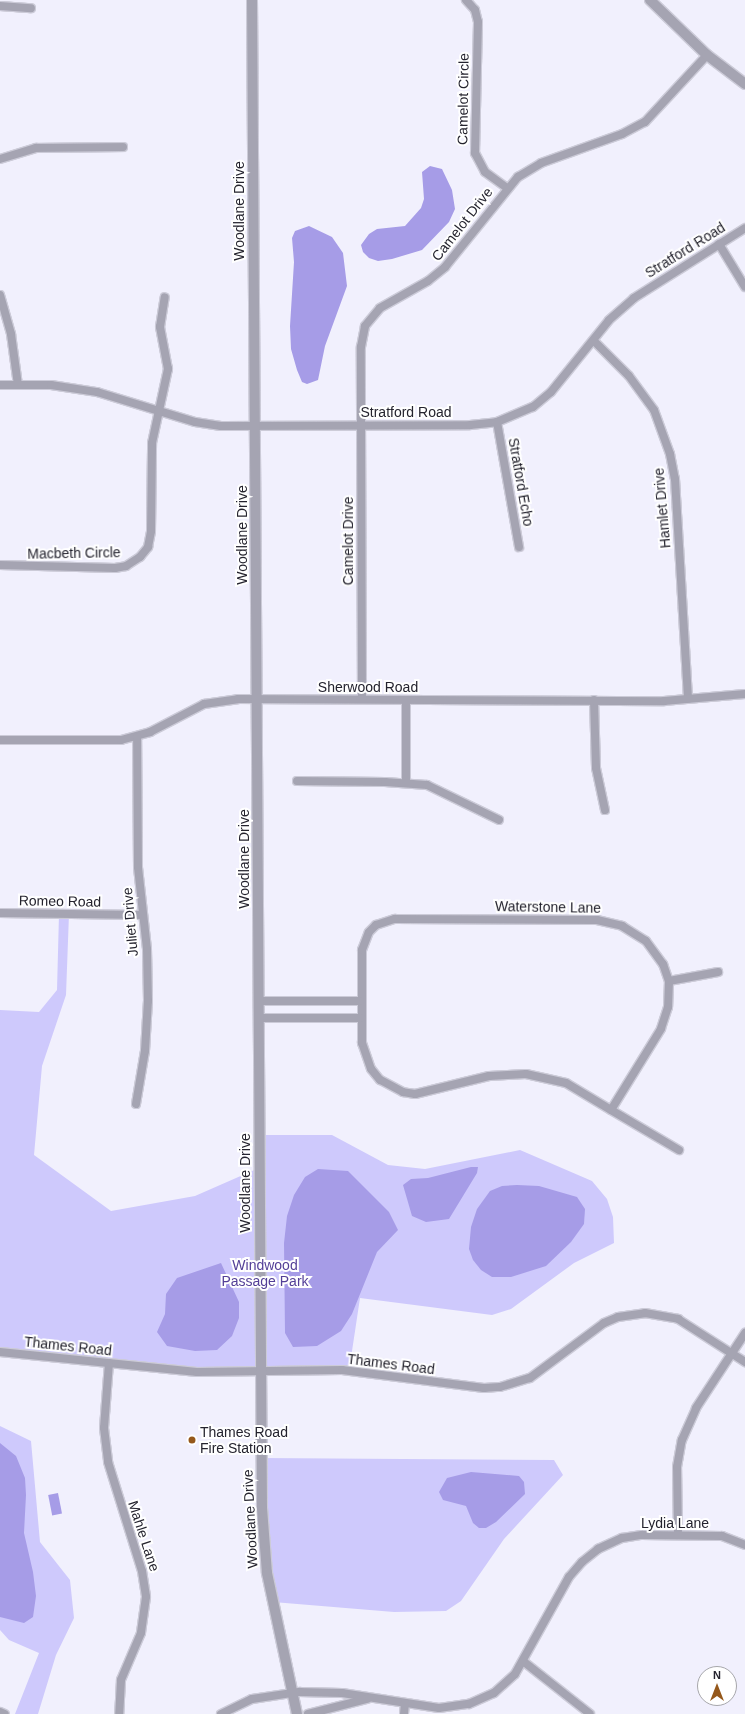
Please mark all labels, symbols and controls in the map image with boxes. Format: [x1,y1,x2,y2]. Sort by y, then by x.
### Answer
street label: Camelot Circle [454,53,472,145]
street label: Woodlane Drive [231,161,247,261]
street label: Camelot Drive [428,184,496,264]
street label: Stratford Road [642,219,728,281]
street label: Stratford Road [360,404,452,420]
street label: Stratford Echo [505,436,537,528]
street label: Hamlet Drive [650,467,674,549]
street label: Woodlane Drive [234,485,250,585]
street label: Camelot Drive [340,497,356,585]
street label: Macbeth Circle [27,544,121,562]
street label: Sherwood Road [318,679,418,695]
street label: Woodlane Drive [236,809,252,909]
street label: Juliet Drive [119,887,141,957]
street label: Romeo Road [19,892,101,910]
street label: Waterstone Lane [495,898,601,916]
street label: Woodlane Drive [237,1133,253,1233]
park label: Windwood Passage Park [221,1257,309,1290]
street label: Thames Road [23,1333,113,1359]
street label: Thames Road [346,1350,436,1378]
place label: Thames Road Fire Station [200,1424,288,1456]
marker: Thames Road Fire Station [187,1435,197,1445]
street label: Woodlane Drive [239,1469,261,1569]
street label: Mahle Lane [125,1499,163,1573]
street label: Lydia Lane [641,1515,709,1531]
north arrow [697,1666,737,1706]
text: N [713,1669,721,1681]

